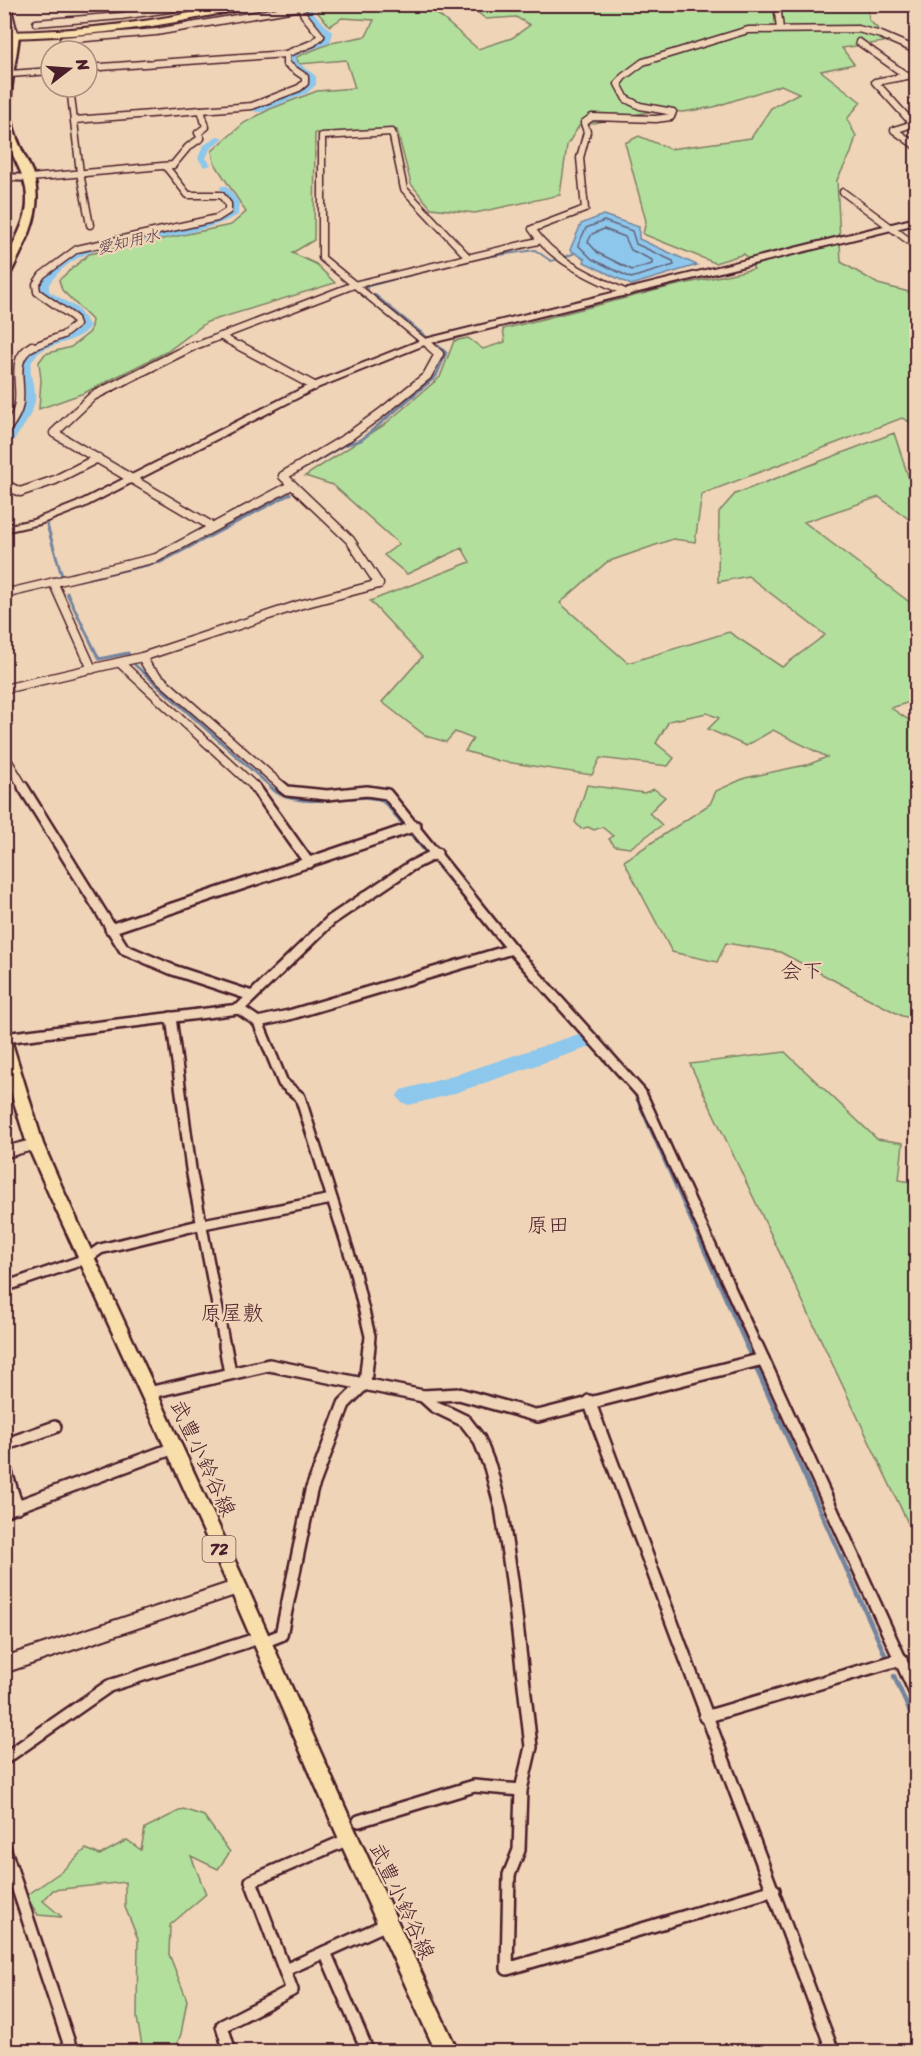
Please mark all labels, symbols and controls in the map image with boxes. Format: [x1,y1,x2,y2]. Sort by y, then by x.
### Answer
north arrow [39,39,99,99]
text: N [67,54,99,75]
water label: 愛知用水 [94,220,163,263]
district label: 会下 [781,952,823,990]
district label: 原田 [527,1206,569,1244]
district label: 原屋敷 [201,1294,264,1332]
street label: 武豊小鈴谷線 [159,1393,247,1523]
road number: 72 [202,1536,236,1562]
street label: 武豊小鈴谷線 [358,1836,446,1966]

